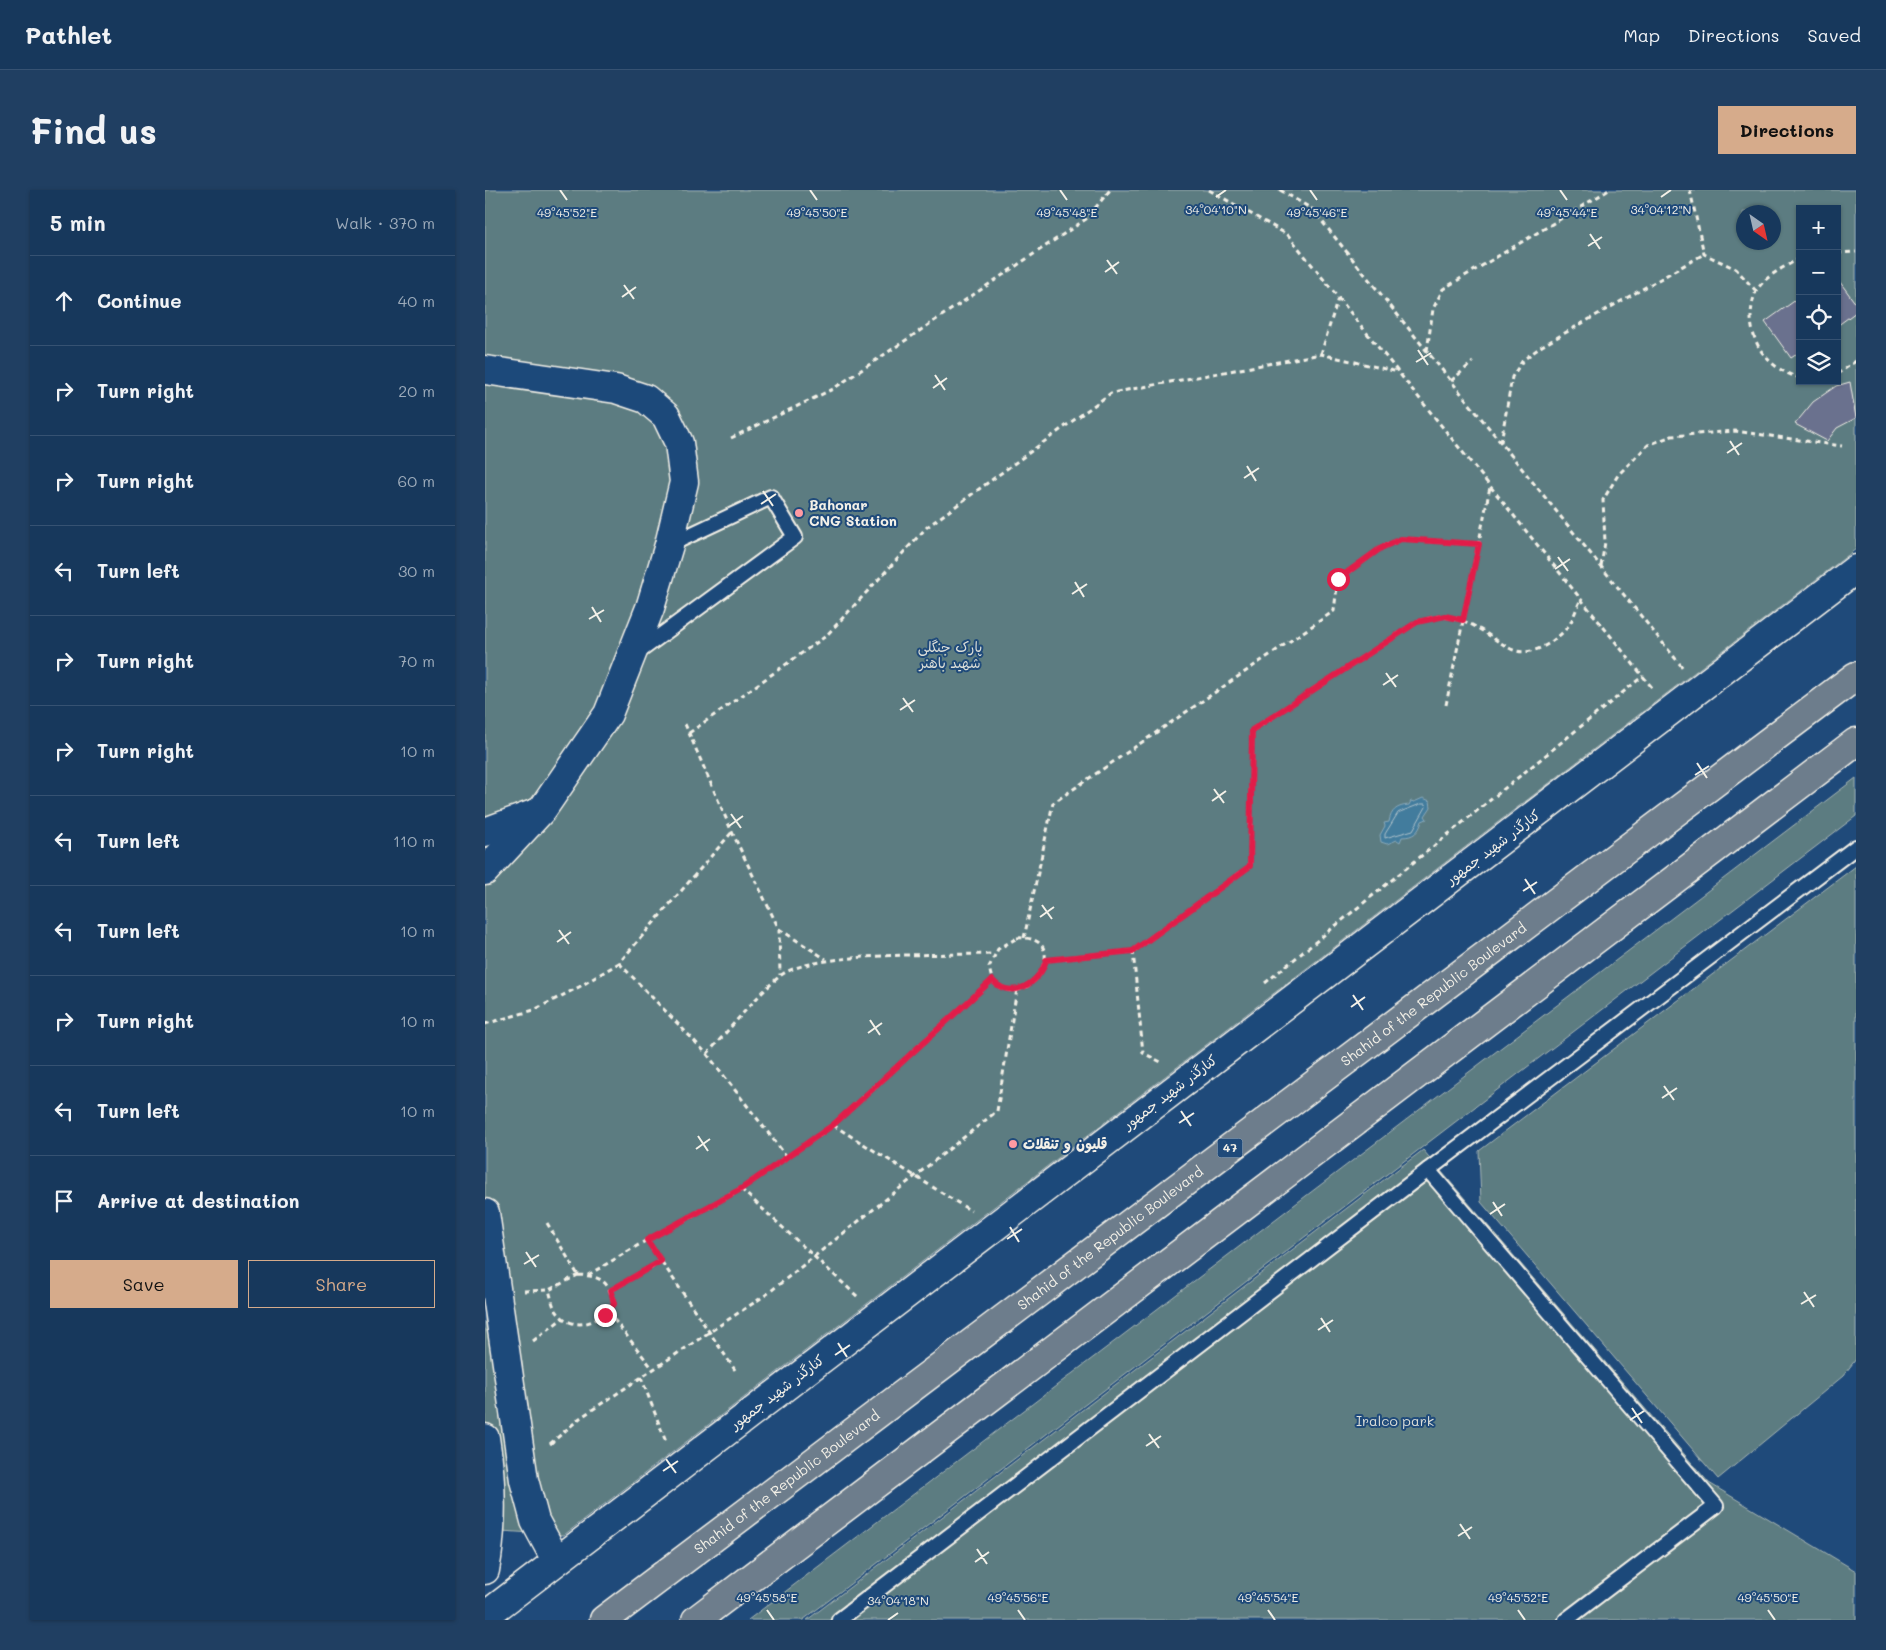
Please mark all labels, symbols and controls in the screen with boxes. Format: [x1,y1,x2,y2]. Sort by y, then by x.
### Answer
text: Pathlet [25,19,112,50]
text: Map [1623,23,1660,47]
text: Directions [1688,23,1780,47]
text: Saved [1808,23,1861,47]
button: Directions [1718,106,1856,154]
text: Find us [30,107,157,153]
text: 34°04'10"N [1185,201,1247,217]
text: 34°04'12"N [1631,201,1691,217]
text: 49°45'52"E [537,204,597,220]
text: 49°45'50"E [787,204,848,220]
text: 49°45'48"E [1037,204,1098,220]
text: 49°45'46"E [1287,204,1348,220]
text: 49°45'44"E [1537,204,1597,220]
north arrow [1736,205,1781,250]
map controls [1796,205,1841,385]
button: + [1796,205,1841,250]
text: 5 min [50,209,106,236]
text: Walk · 370 m [335,212,435,233]
button: − [1796,250,1841,295]
icon: ahead [50,287,78,315]
text: Continue [97,288,182,313]
text: 40 m [398,290,435,311]
button: locate [1796,295,1841,340]
button: layers [1796,340,1841,385]
icon: right [50,377,78,405]
text: Turn right [97,378,194,403]
text: 20 m [398,380,435,401]
icon: right [50,467,78,495]
text: Turn right [97,468,194,493]
text: 60 m [398,470,435,491]
place label: Bahonar CNG Station [809,495,897,530]
marker: Bahonar CNG Station [793,507,805,519]
icon: left [50,557,78,585]
text: Turn left [97,558,180,583]
text: 30 m [398,560,435,581]
route start [1327,568,1350,591]
park label: پارک جنگلی شهید باهنر [918,637,982,672]
icon: right [50,647,78,675]
text: Turn right [97,648,194,673]
text: 70 m [398,650,435,671]
icon: right [50,737,78,765]
text: Turn right [97,738,194,763]
text: 10 m [400,740,435,761]
street label: کنارگذر شهید جمهور [1441,805,1544,890]
icon: left [50,827,78,855]
text: Turn left [97,828,180,853]
text: 110 m [393,830,435,851]
icon: left [50,917,78,945]
text: Turn left [97,918,180,943]
street label: Shahid of the Republic Boulevard [1337,918,1530,1070]
text: 10 m [400,920,435,941]
icon: right [50,1007,78,1035]
text: Turn right [97,1008,194,1033]
text: 10 m [400,1010,435,1031]
street label: کنارگذر شهید جمهور [1118,1050,1221,1135]
icon: left [50,1097,78,1125]
text: Turn left [97,1098,180,1123]
text: 10 m [400,1100,435,1121]
place label: قلیون و تنقلات [1023,1134,1107,1153]
marker: قلیون و تنقلات [1007,1138,1019,1150]
road number: 47 [1217,1138,1243,1158]
street label: Shahid of the Republic Boulevard [1013,1162,1207,1314]
icon: arrive [50,1187,78,1215]
text: Arrive at destination [97,1188,300,1213]
button: Save [50,1260,238,1308]
button: Share [248,1260,435,1308]
route end [594,1304,617,1327]
street label: کنارگذر شهید جمهور [725,1350,828,1435]
street label: Shahid of the Republic Boulevard [690,1405,883,1558]
park label: Iralco park [1356,1411,1434,1430]
text: 49°45'58"E [737,1589,798,1605]
text: 49°45'56"E [988,1589,1049,1605]
text: 49°45'54"E [1238,1589,1298,1605]
text: 49°45'52"E [1488,1589,1548,1605]
text: 49°45'50"E [1738,1589,1799,1605]
text: 34°04'18"N [867,1592,929,1608]

